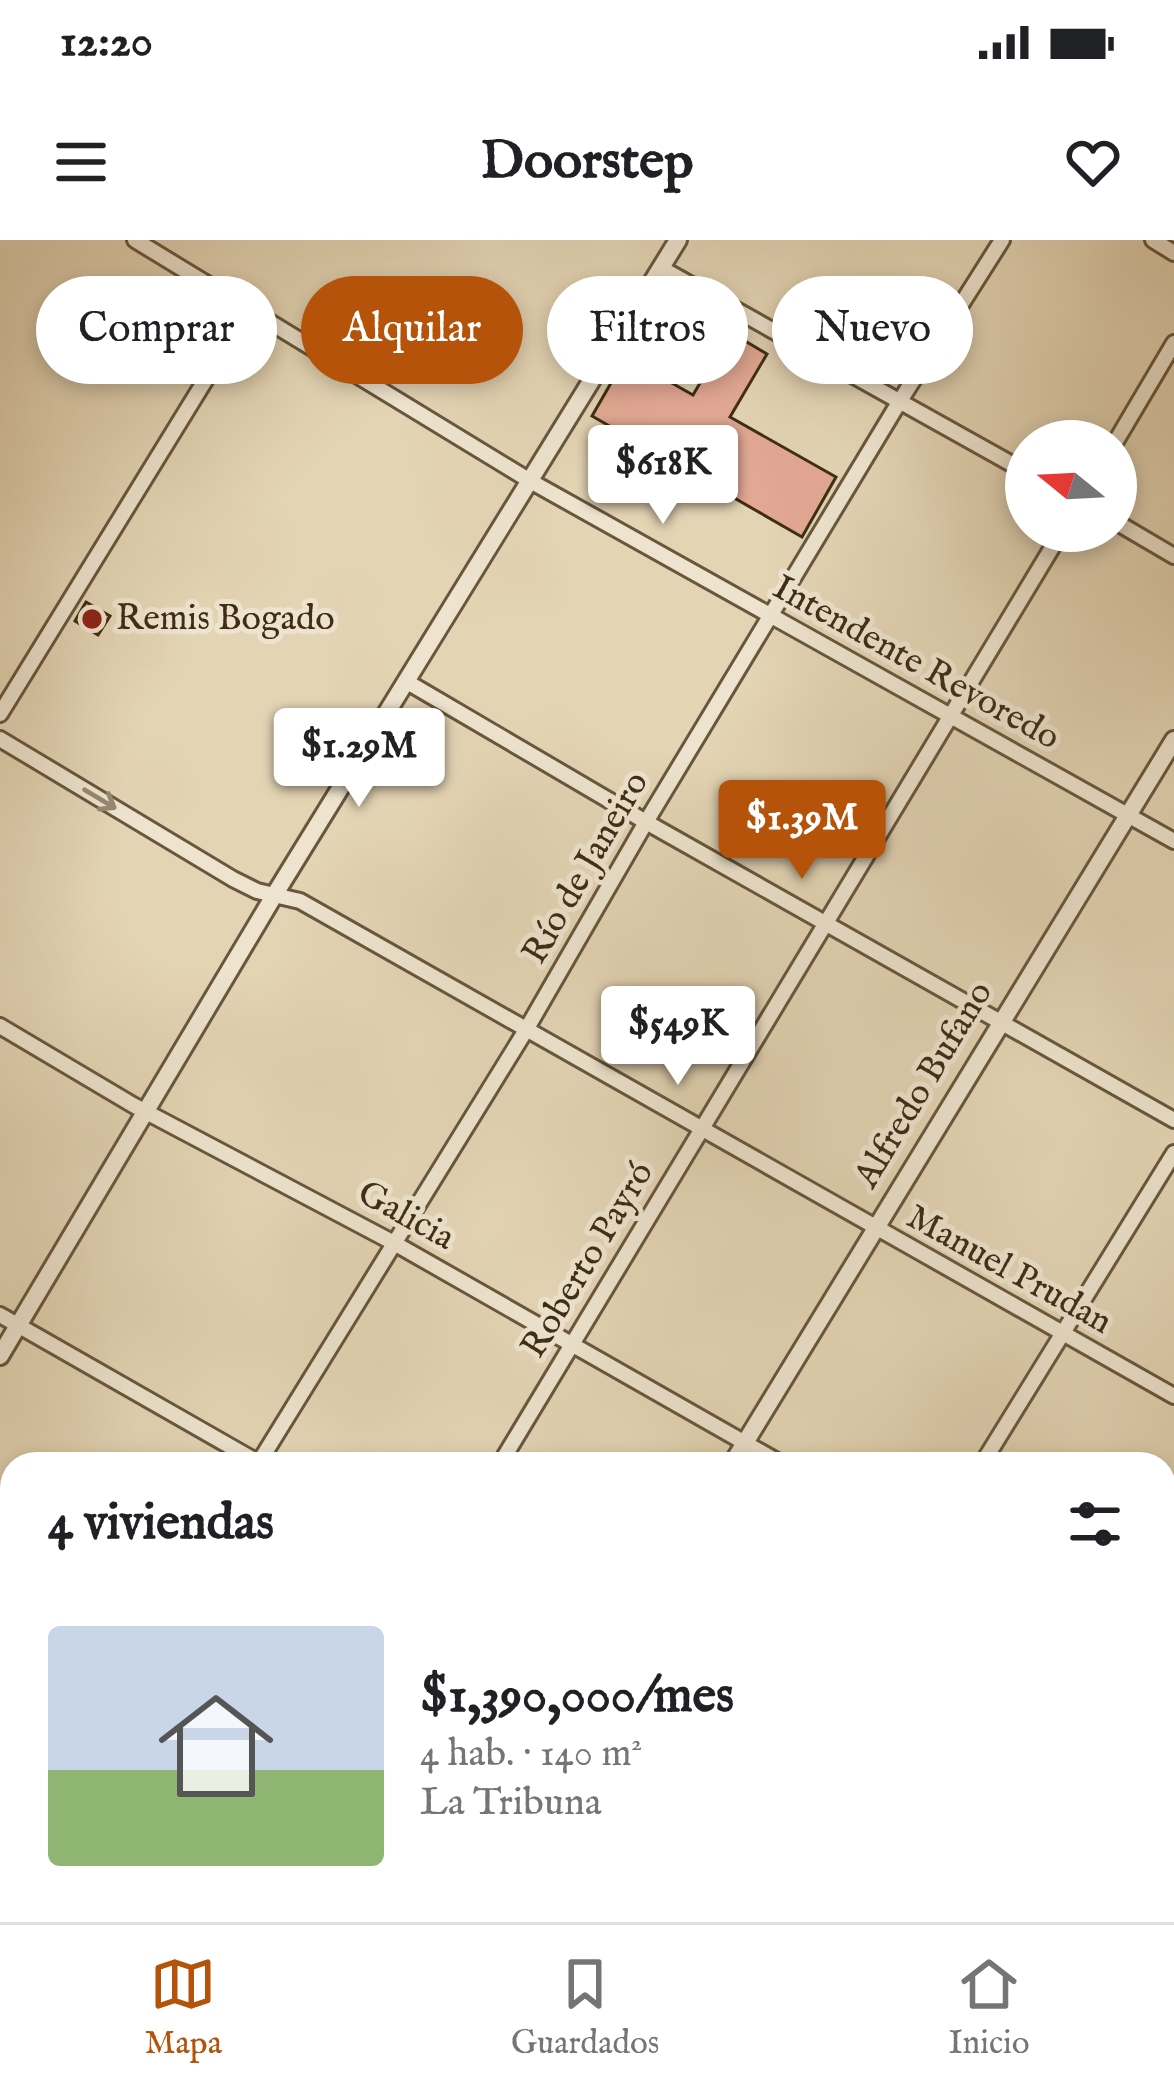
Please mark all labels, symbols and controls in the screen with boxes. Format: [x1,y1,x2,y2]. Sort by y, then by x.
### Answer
text: 12:20 [60,14,153,71]
text: Doorstep [481,128,693,197]
icon: menu [48,129,114,195]
icon: heart [1060,129,1126,195]
chip: Comprar [36,276,277,384]
chip: Alquilar [301,276,523,384]
chip: Filtros [547,276,748,384]
chip: Nuevo [772,276,973,384]
north arrow [1005,420,1137,552]
map controls [1005,420,1137,552]
pin: $618K [579,425,747,527]
text: $618K [615,439,711,488]
street label: Intendente Revoredo [764,565,1068,761]
place label: Remis Bogado [116,596,335,642]
marker: Remis Bogado [79,606,105,632]
pin: $1.29M [261,708,457,810]
text: $1.29M [301,722,417,771]
street label: Río de Janeiro [512,764,660,972]
pin: $1.39M [704,780,900,882]
one-way arrow [82,787,116,811]
text: $1.39M [746,794,858,843]
street label: Alfredo Bufano [844,973,1004,1198]
pin: $549K [594,986,762,1088]
text: $549K [628,1000,728,1049]
street label: Roberto Payró [511,1153,665,1367]
street label: Galicia [349,1171,463,1262]
street label: Manuel Prudan [898,1195,1120,1345]
icon: filters [1062,1491,1128,1557]
text: 4 viviendas [48,1492,274,1557]
text: $1,390,000/mes [420,1665,734,1730]
icon: home [144,1674,288,1818]
text: 4 hab. · 140 m² [420,1730,642,1779]
text: La Tribuna [420,1779,602,1828]
tab: Mapa [144,1951,222,2065]
tab: Guardados [511,1951,659,2065]
tab: Inicio [948,1951,1030,2065]

